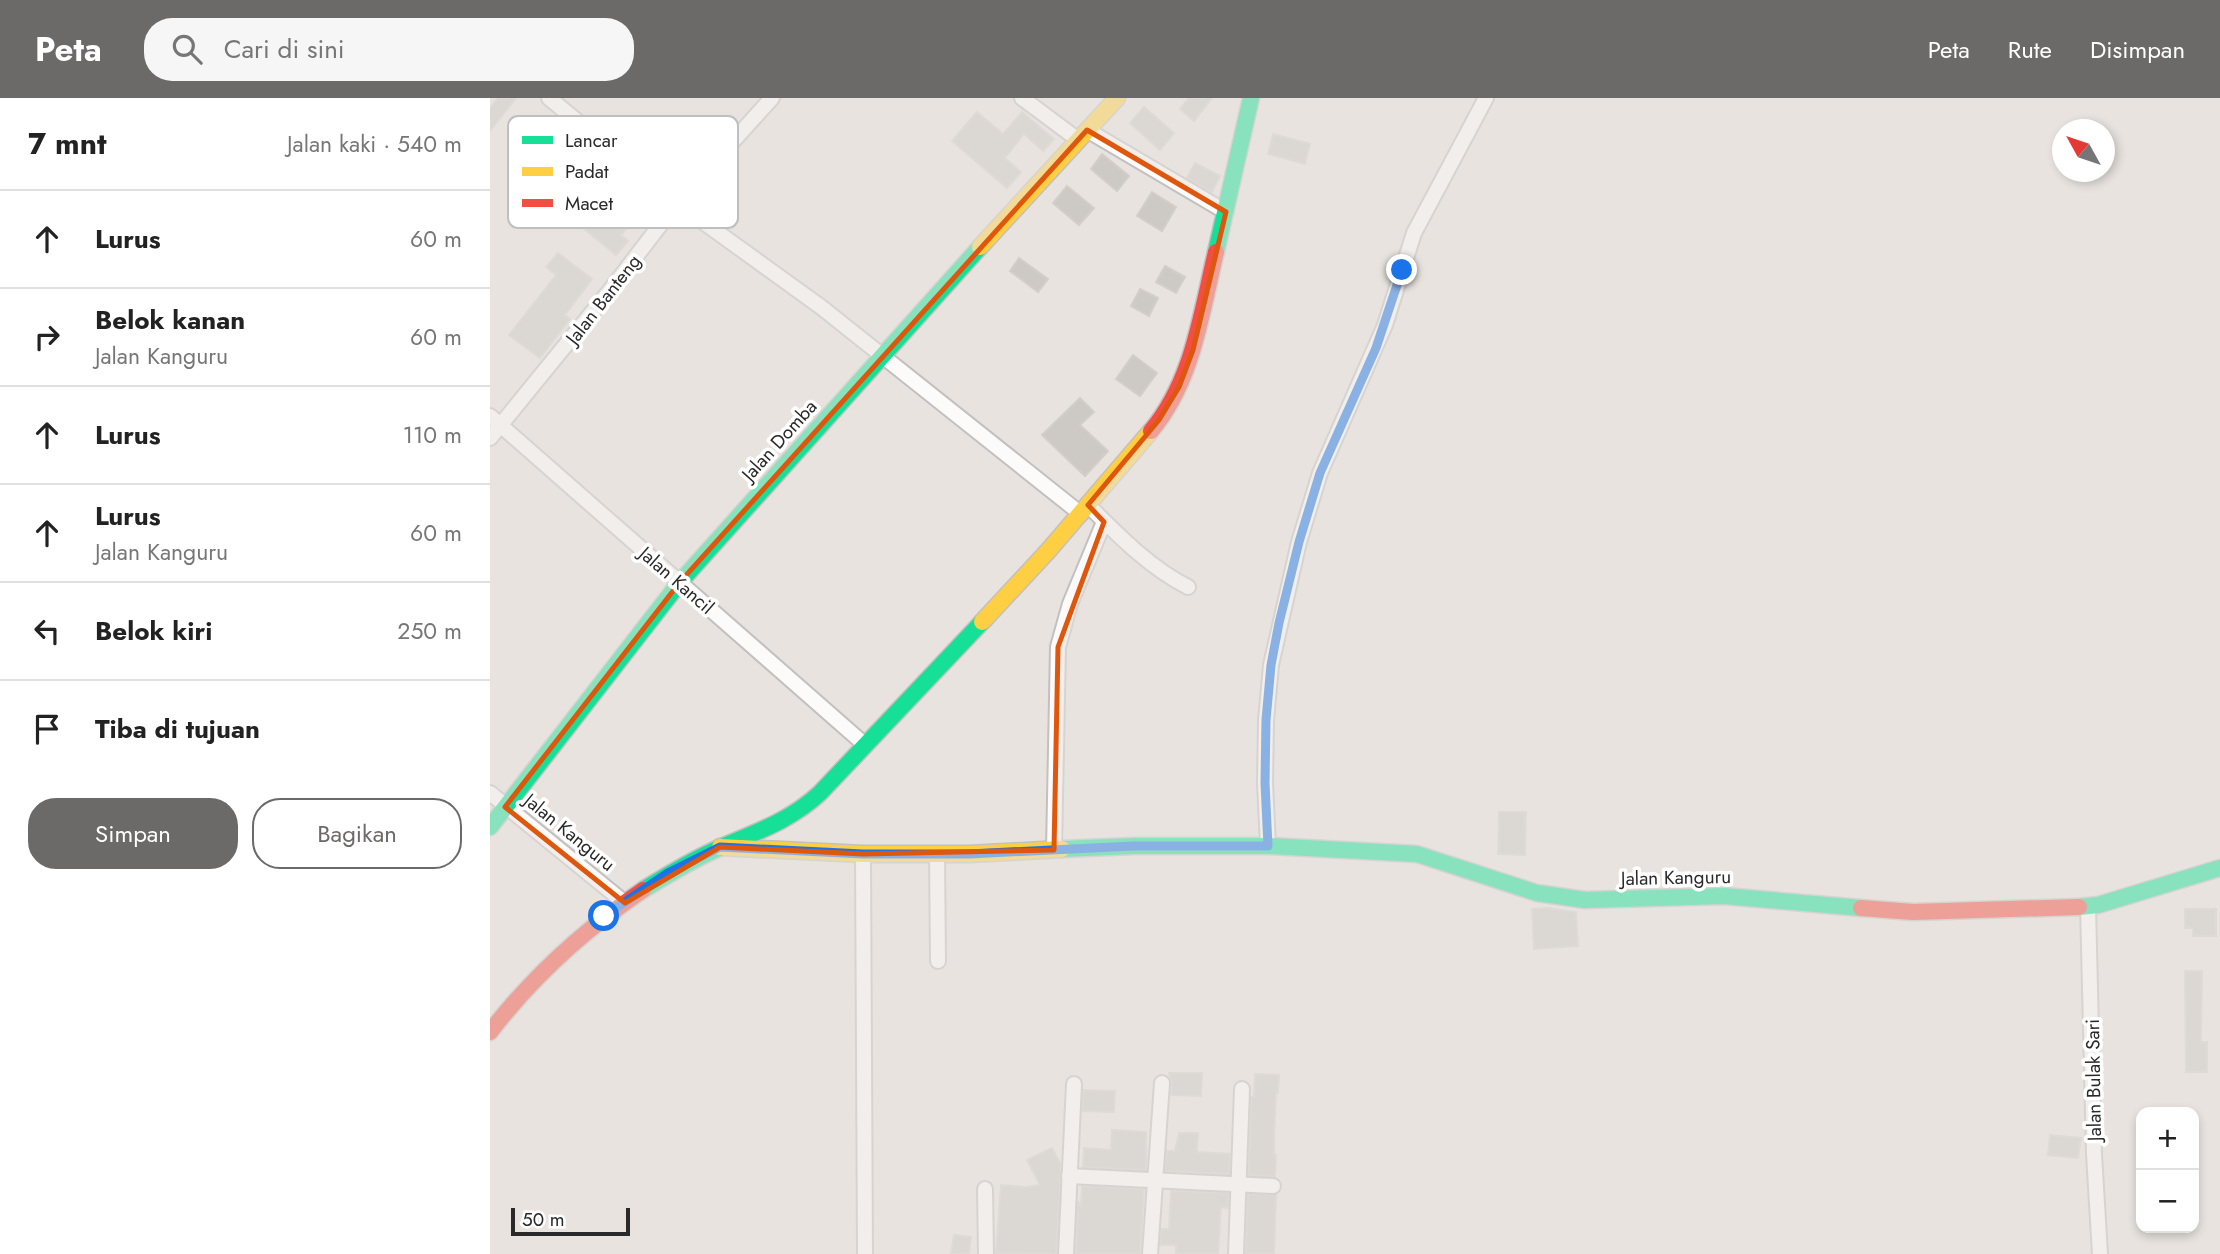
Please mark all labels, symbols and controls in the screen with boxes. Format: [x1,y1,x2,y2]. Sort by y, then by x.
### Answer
search box [144,18,634,81]
text: Peta [35,26,102,73]
icon: search [168,30,206,68]
text: Cari di sini [224,30,345,68]
text: Peta [1928,32,1970,67]
text: Rute [2008,32,2052,67]
text: Disimpan [2090,32,2185,67]
legend [508,116,738,228]
north arrow [2052,119,2115,182]
text: 7 mnt [28,122,106,165]
text: Jalan kaki · 540 m [287,127,462,161]
text: Lancar [565,127,618,154]
text: Padat [565,158,609,185]
text: Macet [565,190,613,217]
icon: ahead [28,220,66,258]
text: Lurus [95,220,161,258]
text: 60 m [410,222,462,256]
street label: Jalan Banteng [558,249,647,352]
route end [1386,254,1417,285]
text: Belok kanan [95,301,245,339]
icon: right [28,318,66,356]
text: 60 m [410,320,462,354]
text: Jalan Kanguru [95,339,228,373]
street label: Jalan Domba [734,394,823,489]
icon: ahead [28,416,66,454]
text: Lurus [95,416,161,454]
text: 110 m [403,418,462,452]
text: Lurus [95,497,161,535]
icon: ahead [28,514,66,552]
text: 60 m [410,516,462,550]
text: Jalan Kanguru [95,535,228,569]
street label: Jalan Kancil [631,538,720,620]
icon: left [28,612,66,650]
text: Belok kiri [95,612,212,650]
text: 250 m [397,614,462,648]
icon: arrive [28,710,66,748]
text: Tiba di tujuan [95,710,260,748]
street label: Jalan Kanguru [516,785,621,878]
button: Simpan [28,798,238,869]
button: Bagikan [252,798,462,869]
street label: Jalan Kanguru [1618,863,1731,892]
route start [588,900,619,931]
street label: Jalan Bulak Sari [2079,1019,2108,1144]
map controls [2136,1107,2199,1233]
button: + [2136,1107,2199,1170]
button: − [2136,1170,2199,1233]
scale bar [511,1205,630,1237]
text: 50 m [522,1206,565,1233]

